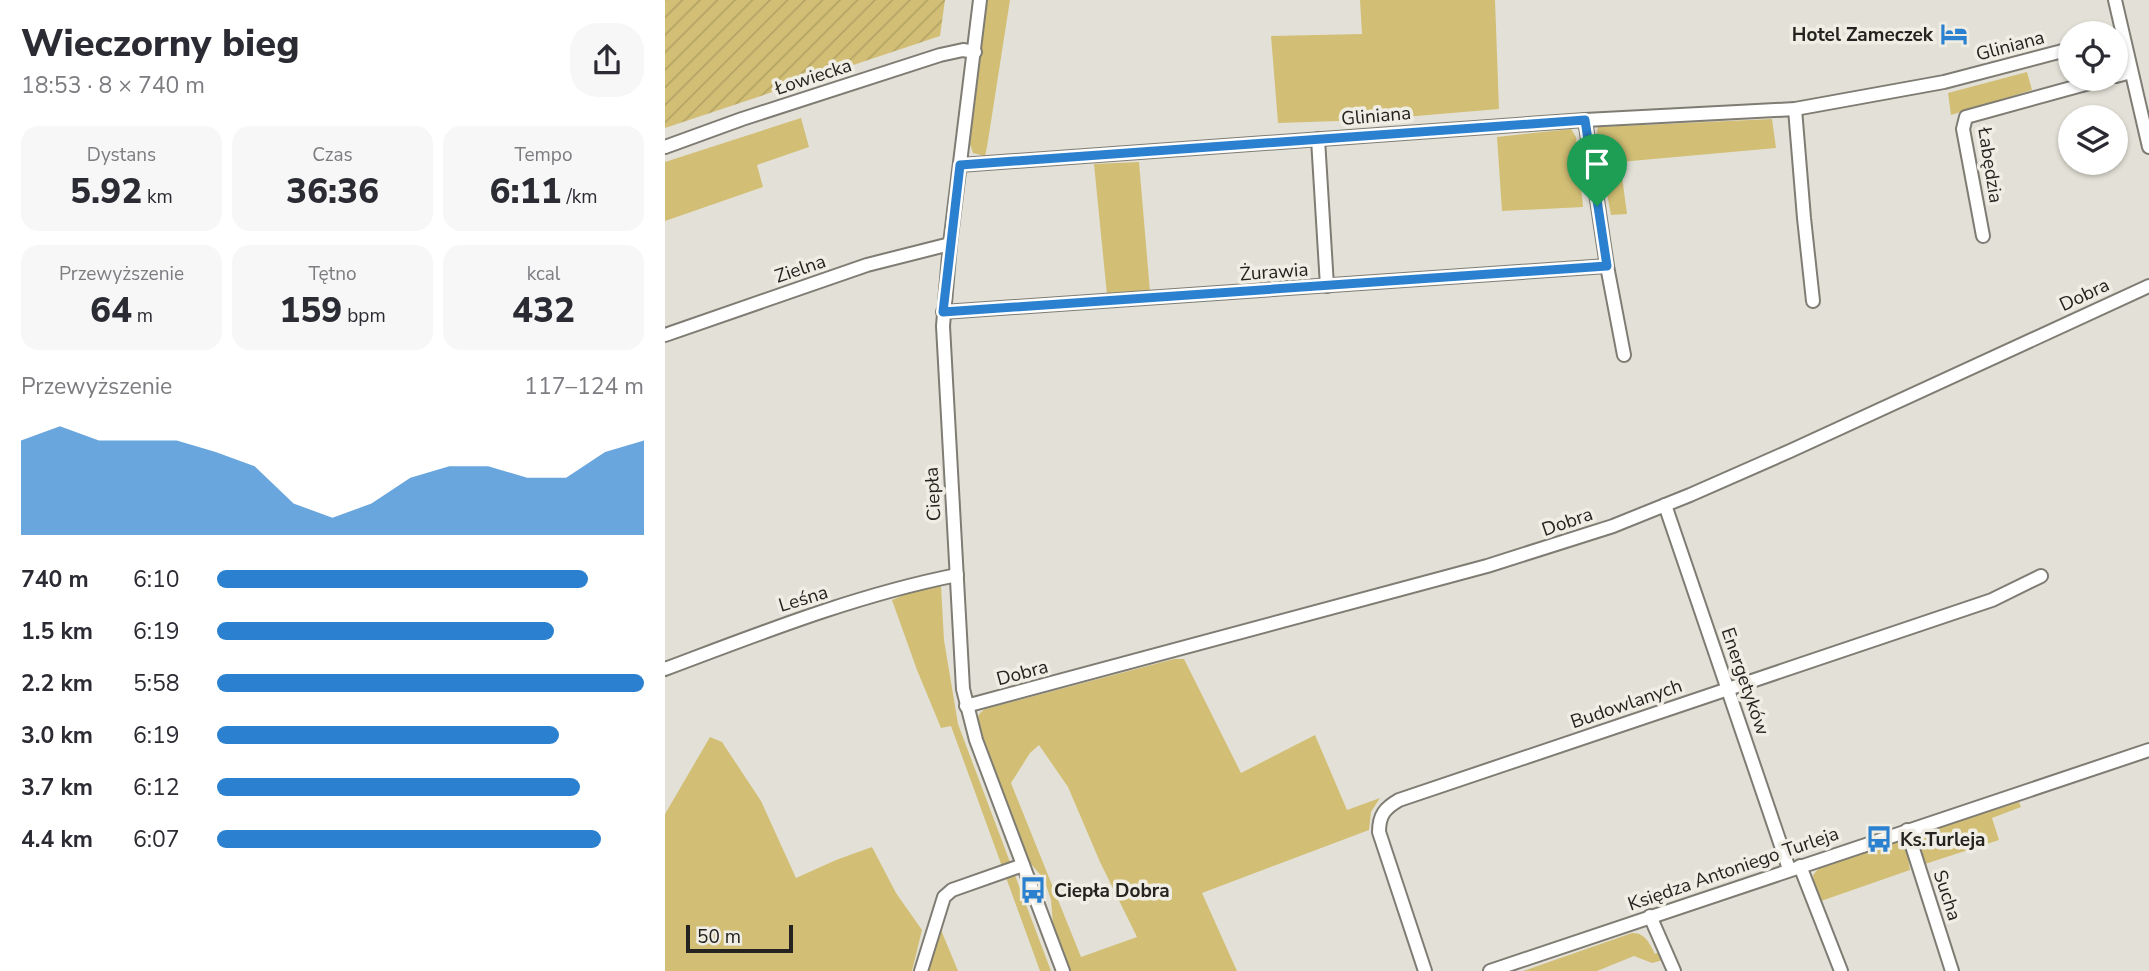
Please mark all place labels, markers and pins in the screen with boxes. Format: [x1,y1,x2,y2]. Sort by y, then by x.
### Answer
hotel icon: Hotel Zameczek [1939,19,1969,49]
place label: Hotel Zameczek [1792,22,1934,48]
pin [1567,134,1627,206]
bus stop icon: Ks.Turleja [1864,824,1894,854]
place label: Ks.Turleja [1900,827,1985,853]
bus stop icon: Ciepła Dobra [1018,875,1048,905]
place label: Ciepła Dobra [1054,878,1170,904]

